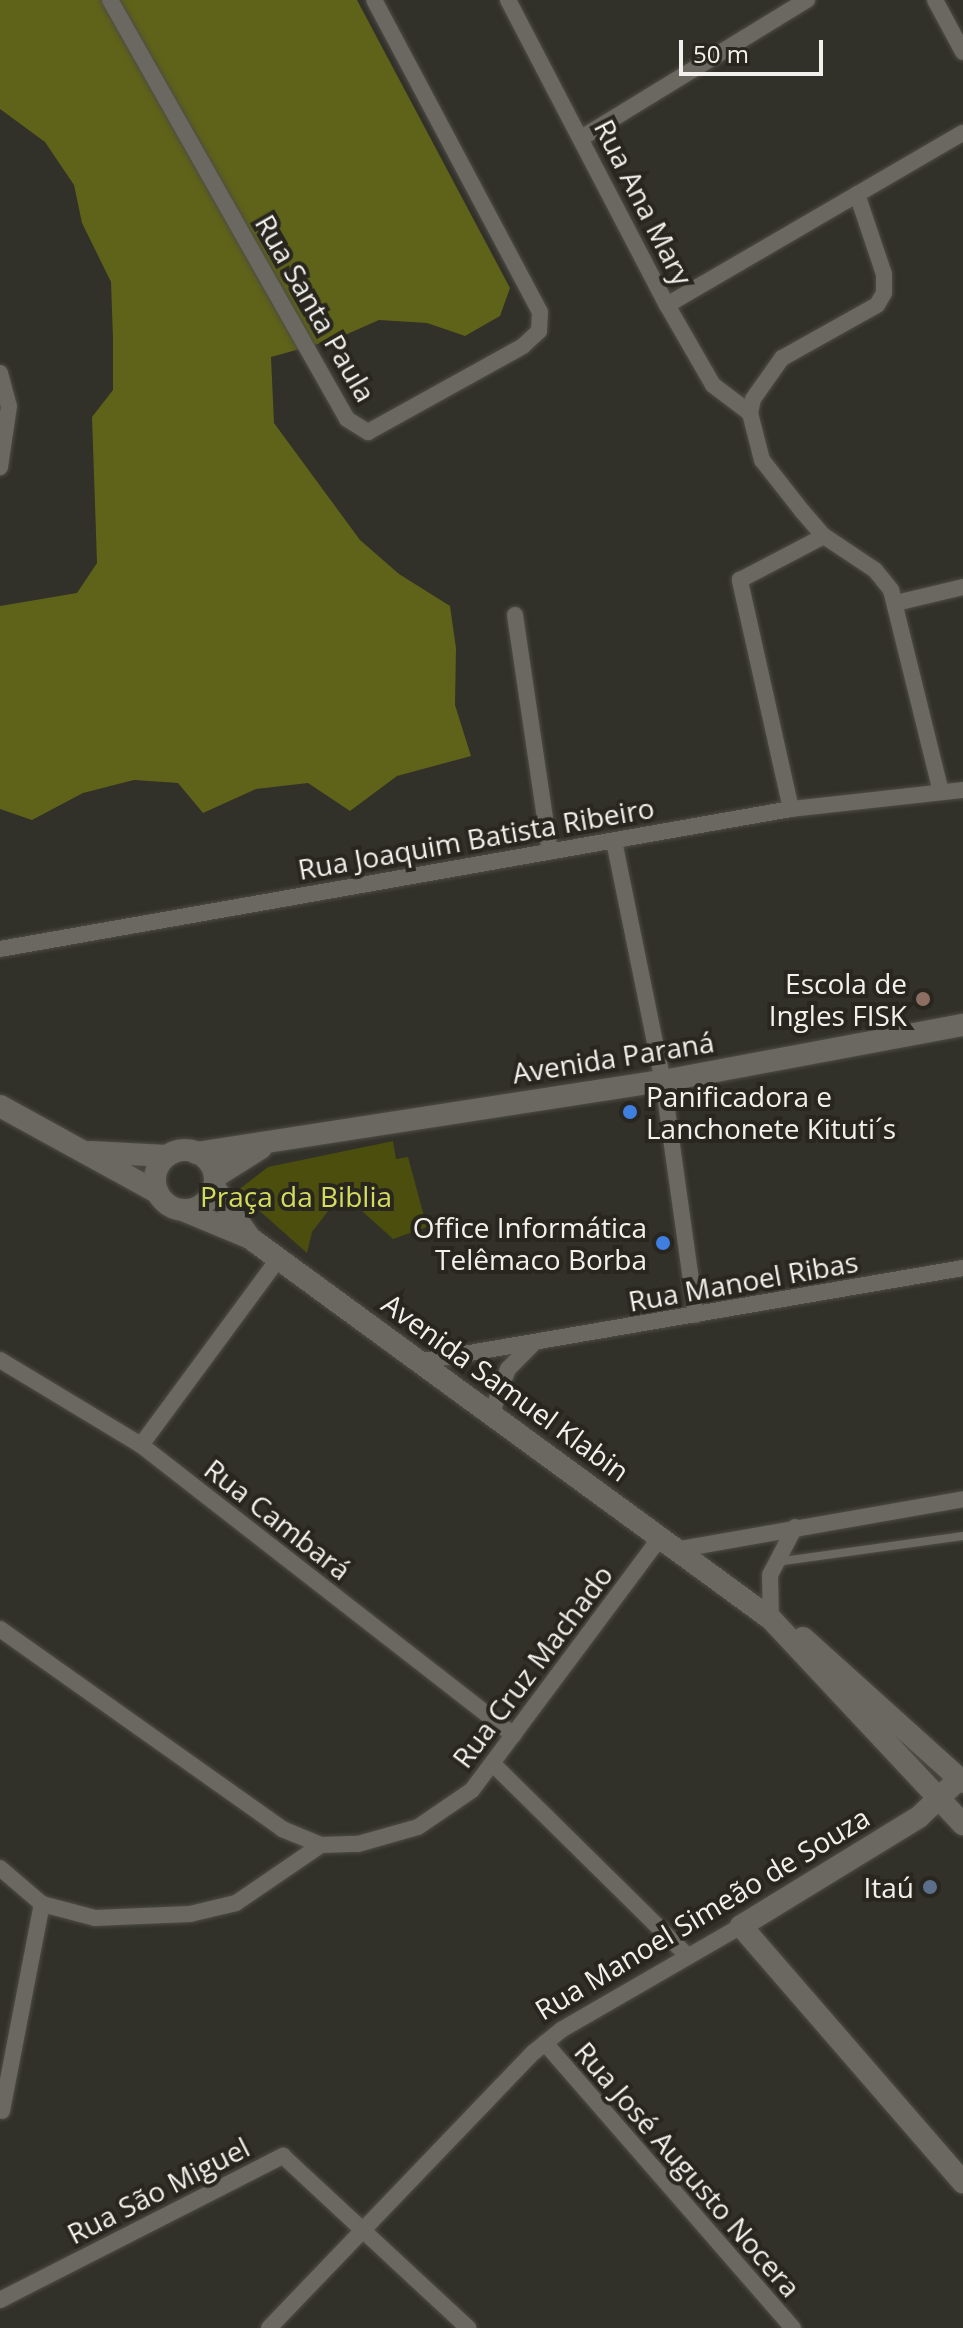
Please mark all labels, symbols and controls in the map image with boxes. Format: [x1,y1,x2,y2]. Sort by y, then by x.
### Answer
scale bar [683,24,827,74]
text: 50 m [693,37,749,70]
street label: Rua Ana Mary [588,114,700,290]
street label: Rua Santa Paula [249,209,383,407]
street label: Rua Joaquim Batista Ribeiro [295,790,657,886]
place label: Escola de Ingles FISK [769,966,907,1032]
marker: Escola de Ingles FISK [914,990,932,1008]
street label: Avenida Paraná [510,1024,716,1090]
place label: Panificadora e Lanchonete Kituti´s [646,1079,896,1145]
marker: Panificadora e Lanchonete Kituti´s [621,1103,639,1121]
park label: Praça da Biblia [200,1179,392,1213]
place label: Office Informática Telêmaco Borba [413,1210,647,1276]
marker: Office Informática Telêmaco Borba [654,1234,672,1252]
street label: Rua Manoel Ribas [626,1244,860,1318]
street label: Avenida Samuel Klabin [376,1286,636,1488]
street label: Rua Cambará [198,1452,358,1586]
street label: Rua Cruz Machado [445,1558,619,1774]
street label: Rua Manoel Simeão de Souza [529,1800,875,2026]
place label: Itaú [863,1870,914,1904]
marker: Itaú [921,1878,939,1896]
street label: Rua José Augusto Nocera [568,2035,808,2303]
street label: Rua São Miguel [61,2130,255,2250]

